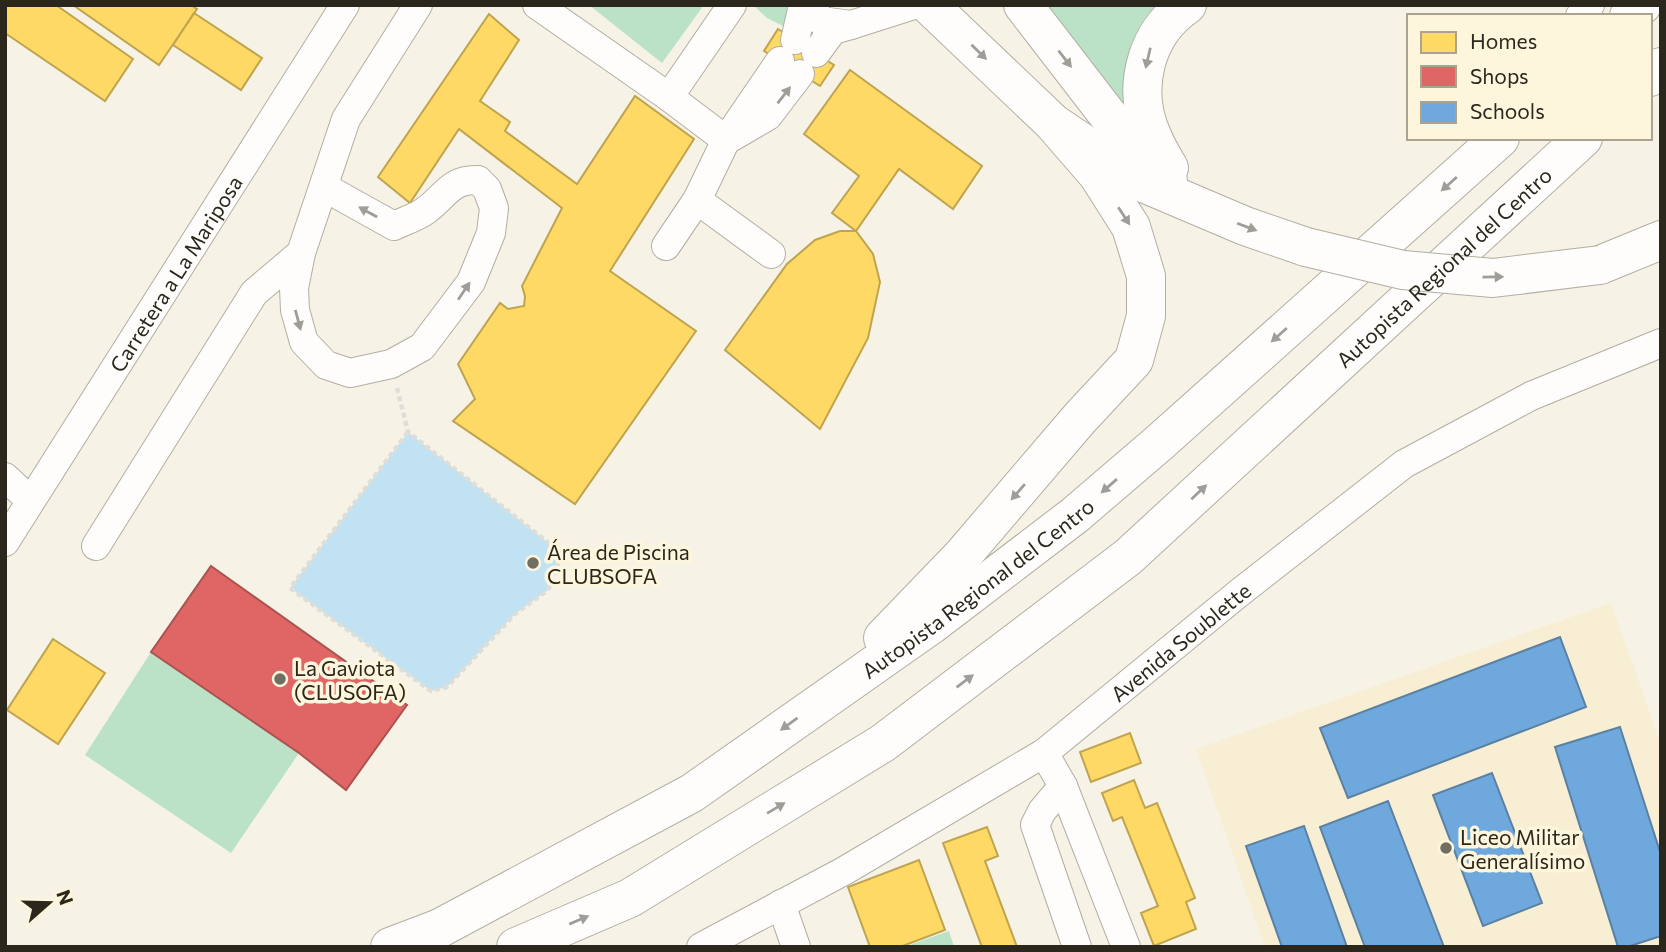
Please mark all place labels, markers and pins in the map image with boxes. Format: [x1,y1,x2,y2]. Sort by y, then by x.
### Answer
place label: Área de Piscina CLUBSOFA [547,539,690,588]
marker: Área de Piscina CLUBSOFA [525,555,541,571]
place label: La Gaviota (CLUSOFA) [294,655,406,704]
marker: La Gaviota (CLUSOFA) [272,671,288,687]
place label: Liceo Militar Generalísimo [1460,824,1585,873]
marker: Liceo Militar Generalísimo [1438,840,1454,856]

